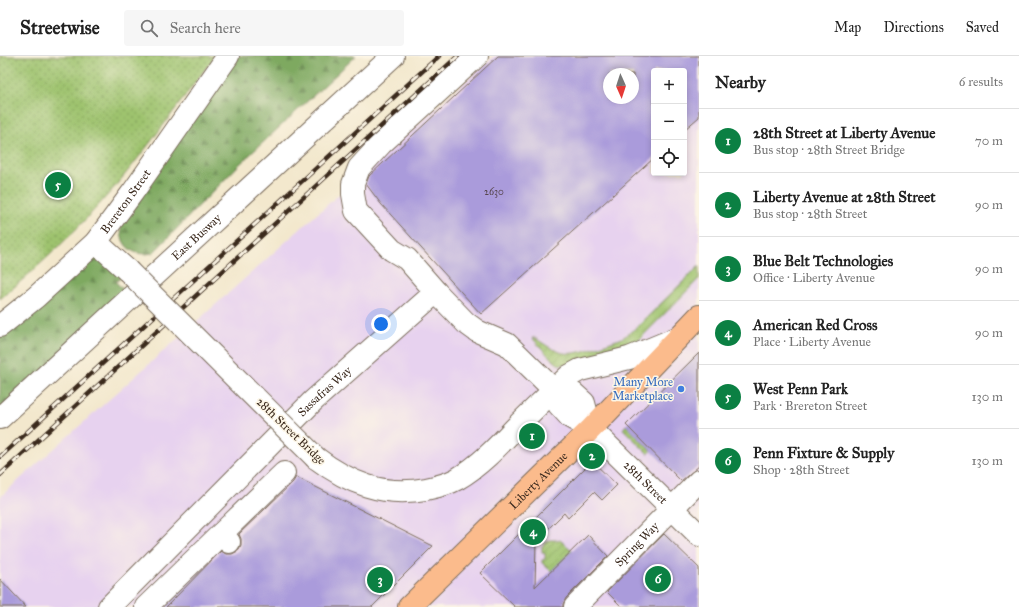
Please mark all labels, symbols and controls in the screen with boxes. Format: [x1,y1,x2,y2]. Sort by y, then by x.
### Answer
search box [124,10,404,46]
text: Streetwise [20,16,100,39]
icon: search [138,17,160,39]
text: Search here [170,19,241,37]
text: Map [834,19,861,36]
text: Directions [883,19,944,36]
text: Saved [966,19,999,36]
north arrow [603,68,639,104]
map controls [651,68,687,176]
button: + [651,68,687,104]
text: Nearby [715,72,766,93]
text: 6 results [959,74,1003,90]
button: − [651,104,687,140]
text: 28th Street at Liberty Avenue [753,124,936,142]
text: 1 [725,133,731,149]
text: 70 m [975,133,1003,149]
button: locate [651,140,687,176]
text: Bus stop · 28th Street Bridge [753,142,905,158]
street label: Brereton Street [98,166,154,236]
pin: 5 [45,170,71,200]
house number: 2630 [484,186,504,198]
text: Liberty Avenue at 28th Street [753,188,936,206]
text: 2 [725,197,731,213]
text: 90 m [975,197,1003,213]
text: Bus stop · 28th Street [753,206,867,222]
street label: East Busway [169,211,224,263]
text: Blue Belt Technologies [753,252,893,270]
text: 3 [725,261,731,277]
text: 90 m [975,261,1003,277]
text: Office · Liberty Avenue [753,270,875,286]
your location [371,314,391,334]
text: American Red Cross [753,316,877,334]
text: 4 [724,325,732,341]
text: 90 m [975,325,1003,341]
text: Place · Liberty Avenue [753,334,871,350]
street label: Sassafras Way [295,363,355,419]
place label: Many More Marketplace [612,375,673,403]
text: West Penn Park [753,380,848,398]
marker: Many More Marketplace [676,384,686,394]
text: 5 [725,389,731,405]
text: 130 m [971,389,1003,405]
street label: 28th Street Bridge [253,395,328,468]
text: Park · Brereton Street [753,398,867,414]
pin: 1 [519,421,545,451]
pin: 2 [579,441,605,471]
text: Penn Fixture & Supply [753,444,894,462]
street label: Liberty Avenue [506,449,570,512]
text: 6 [725,453,731,469]
text: 130 m [971,453,1003,469]
street label: 28th Street [621,458,671,507]
text: Shop · 28th Street [753,462,850,478]
pin: 4 [520,517,546,547]
street label: Spring Way [612,519,662,569]
pin: 6 [645,564,671,594]
pin: 3 [367,565,393,595]

